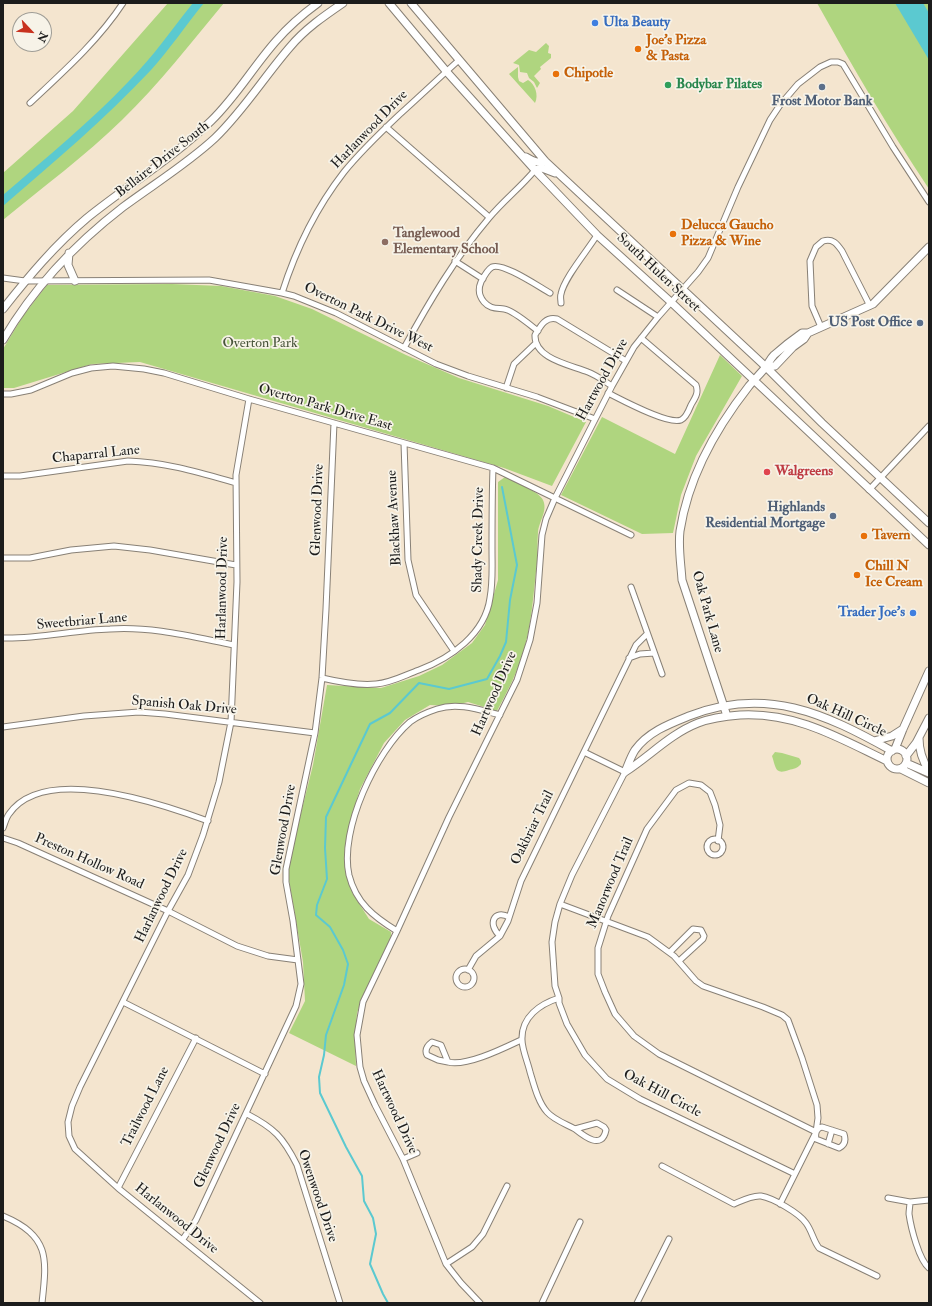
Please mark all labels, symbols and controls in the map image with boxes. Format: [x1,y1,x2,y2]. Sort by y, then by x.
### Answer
north arrow [12,12,52,52]
place label: Ulta Beauty [603,15,670,31]
marker: Ulta Beauty [590,18,600,28]
text: N [34,30,50,44]
place label: Joe's Pizza & Pasta [646,33,706,66]
marker: Joe's Pizza & Pasta [633,44,643,54]
place label: Chipotle [564,66,613,82]
marker: Chipotle [551,69,561,79]
place label: Bodybar Pilates [676,77,762,93]
marker: Bodybar Pilates [663,80,673,90]
marker: Frost Motor Bank [817,82,827,92]
street label: Harlanwood Drive [328,87,412,173]
place label: Frost Motor Bank [772,94,872,110]
street label: Bellaire Drive South [113,118,213,202]
place label: Delucca Gaucho Pizza & Wine [681,218,773,250]
place label: Tanglewood Elementary School [393,226,499,258]
marker: Delucca Gaucho Pizza & Wine [668,229,678,239]
street label: South Hulen Street [613,230,703,316]
marker: Tanglewood Elementary School [380,237,390,247]
street label: Overton Park Drive West [301,279,435,357]
place label: US Post Office [829,315,912,331]
marker: US Post Office [915,318,925,328]
park label: Overton Park [222,336,298,352]
street label: Hartwood Drive [574,336,632,424]
street label: Overton Park Drive East [256,381,394,435]
street label: Chaparral Lane [51,442,141,468]
street label: Glenwood Drive [308,464,328,556]
place label: Walgreens [775,464,833,480]
marker: Walgreens [762,467,772,477]
street label: Blackhaw Avenue [384,470,406,566]
street label: Shady Creek Drive [470,487,488,593]
place label: Highlands Residential Mortgage [705,500,825,532]
marker: Highlands Residential Mortgage [828,511,838,521]
place label: Tavern [872,528,911,544]
marker: Tavern [859,531,869,541]
street label: Harlanwood Drive [214,537,232,639]
place label: Chill N Ice Cream [865,559,923,592]
street label: Oak Park Lane [687,569,727,655]
marker: Chill N Ice Cream [852,570,862,580]
place label: Trader Joe's [838,605,905,621]
marker: Trader Joe's [908,608,918,618]
street label: Sweetbriar Lane [36,610,128,634]
street label: Hartwood Drive [469,649,521,739]
street label: Oak Hill Circle [803,691,889,741]
street label: Spanish Oak Drive [131,693,237,719]
street label: Glenwood Drive [268,783,300,877]
street label: Oakbriar Trail [508,788,558,868]
street label: Preston Hollow Road [32,830,146,894]
street label: Manorwood Trail [584,835,638,931]
street label: Harlanwood Drive [132,846,192,946]
street label: Trailwood Lane [119,1064,173,1150]
street label: Oak Hill Circle [620,1066,704,1122]
street label: Hartwood Drive [367,1067,421,1157]
street label: Glenwood Drive [191,1101,245,1191]
street label: Owenwood Drive [293,1148,341,1244]
street label: Harlanwood Drive [131,1180,221,1258]

